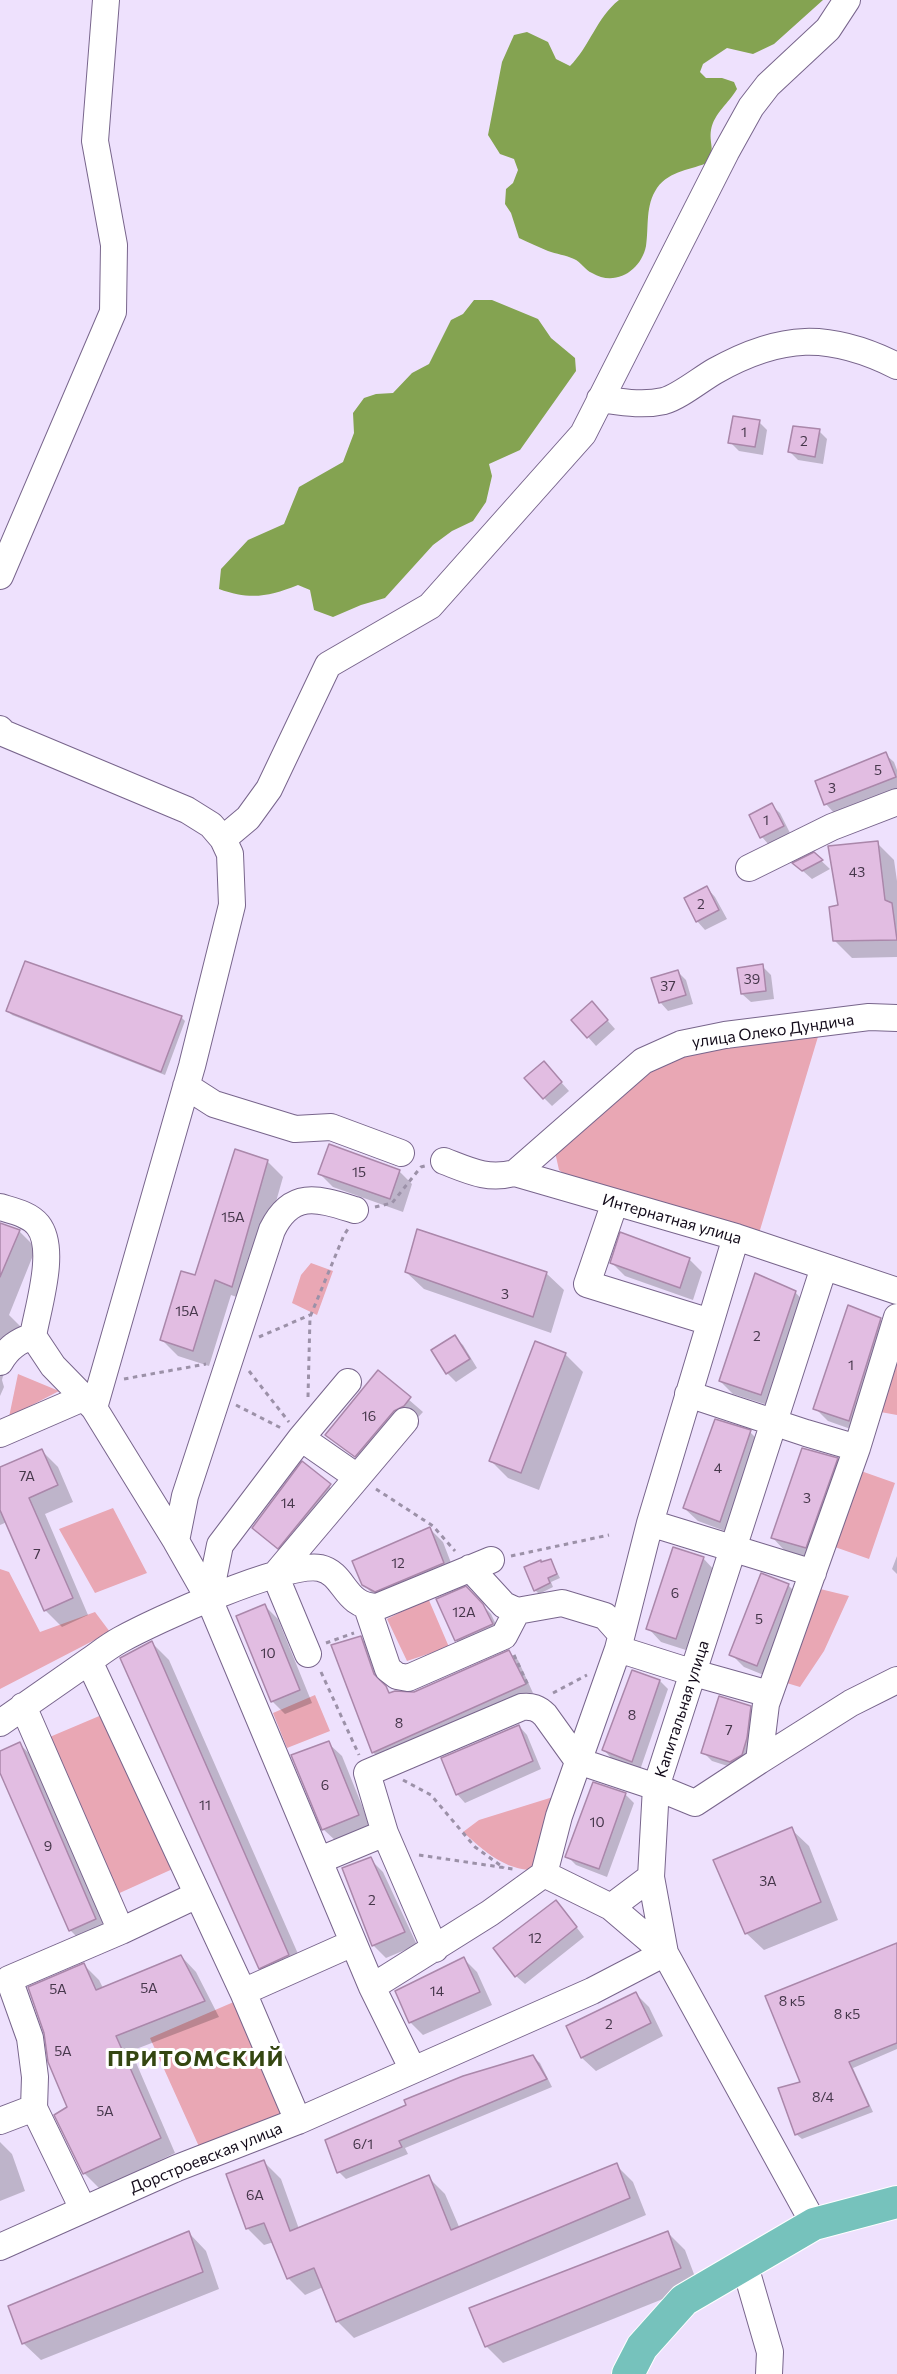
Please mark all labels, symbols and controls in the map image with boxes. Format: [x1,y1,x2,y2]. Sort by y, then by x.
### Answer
house number: 1 [741,424,747,440]
house number: 2 [800,433,808,449]
house number: 5 [874,762,882,778]
house number: 3 [828,780,836,796]
house number: 1 [763,812,769,828]
house number: 43 [849,864,865,880]
house number: 2 [697,896,705,912]
house number: 39 [744,971,760,987]
house number: 37 [660,978,676,994]
street label: улица Олеко Дундича [691,1010,855,1052]
house number: 15 [352,1164,366,1180]
street label: Интернатная улица [600,1190,744,1248]
house number: 15А [221,1209,245,1225]
house number: 3 [501,1286,509,1302]
house number: 15А [175,1303,199,1319]
house number: 2 [753,1328,761,1344]
house number: 1 [848,1357,854,1373]
house number: 16 [362,1408,376,1424]
house number: 4 [714,1460,722,1476]
house number: 7А [19,1468,35,1484]
house number: 3 [803,1490,811,1506]
house number: 14 [281,1495,295,1511]
house number: 7 [33,1546,41,1562]
house number: 12 [391,1555,405,1571]
house number: 6 [671,1585,679,1601]
house number: 12А [452,1604,476,1620]
house number: 5 [755,1611,763,1627]
street label: Капитальная улица [651,1638,713,1780]
house number: 10 [260,1645,276,1661]
house number: 8 [628,1707,636,1723]
house number: 8 [395,1715,403,1731]
house number: 7 [725,1722,733,1738]
house number: 6 [321,1777,329,1793]
house number: 11 [199,1797,211,1813]
house number: 10 [589,1814,605,1830]
house number: 9 [44,1838,52,1854]
house number: 3А [759,1873,777,1889]
house number: 2 [368,1892,376,1908]
house number: 12 [528,1930,542,1946]
house number: 5А [140,1980,158,1996]
house number: 5А [49,1981,67,1997]
house number: 14 [430,1983,444,1999]
house number: 8 к5 [779,1993,805,2009]
house number: 8 к5 [834,2006,860,2022]
house number: 2 [605,2016,613,2032]
house number: 5А [54,2043,72,2059]
district label: ПРИТОМСКИЙ [107,2046,285,2072]
house number: 8/4 [812,2089,834,2105]
house number: 5А [96,2103,114,2119]
street label: Дорстроевская улица [127,2119,285,2197]
house number: 6/1 [353,2136,373,2152]
house number: 6А [246,2187,264,2203]

